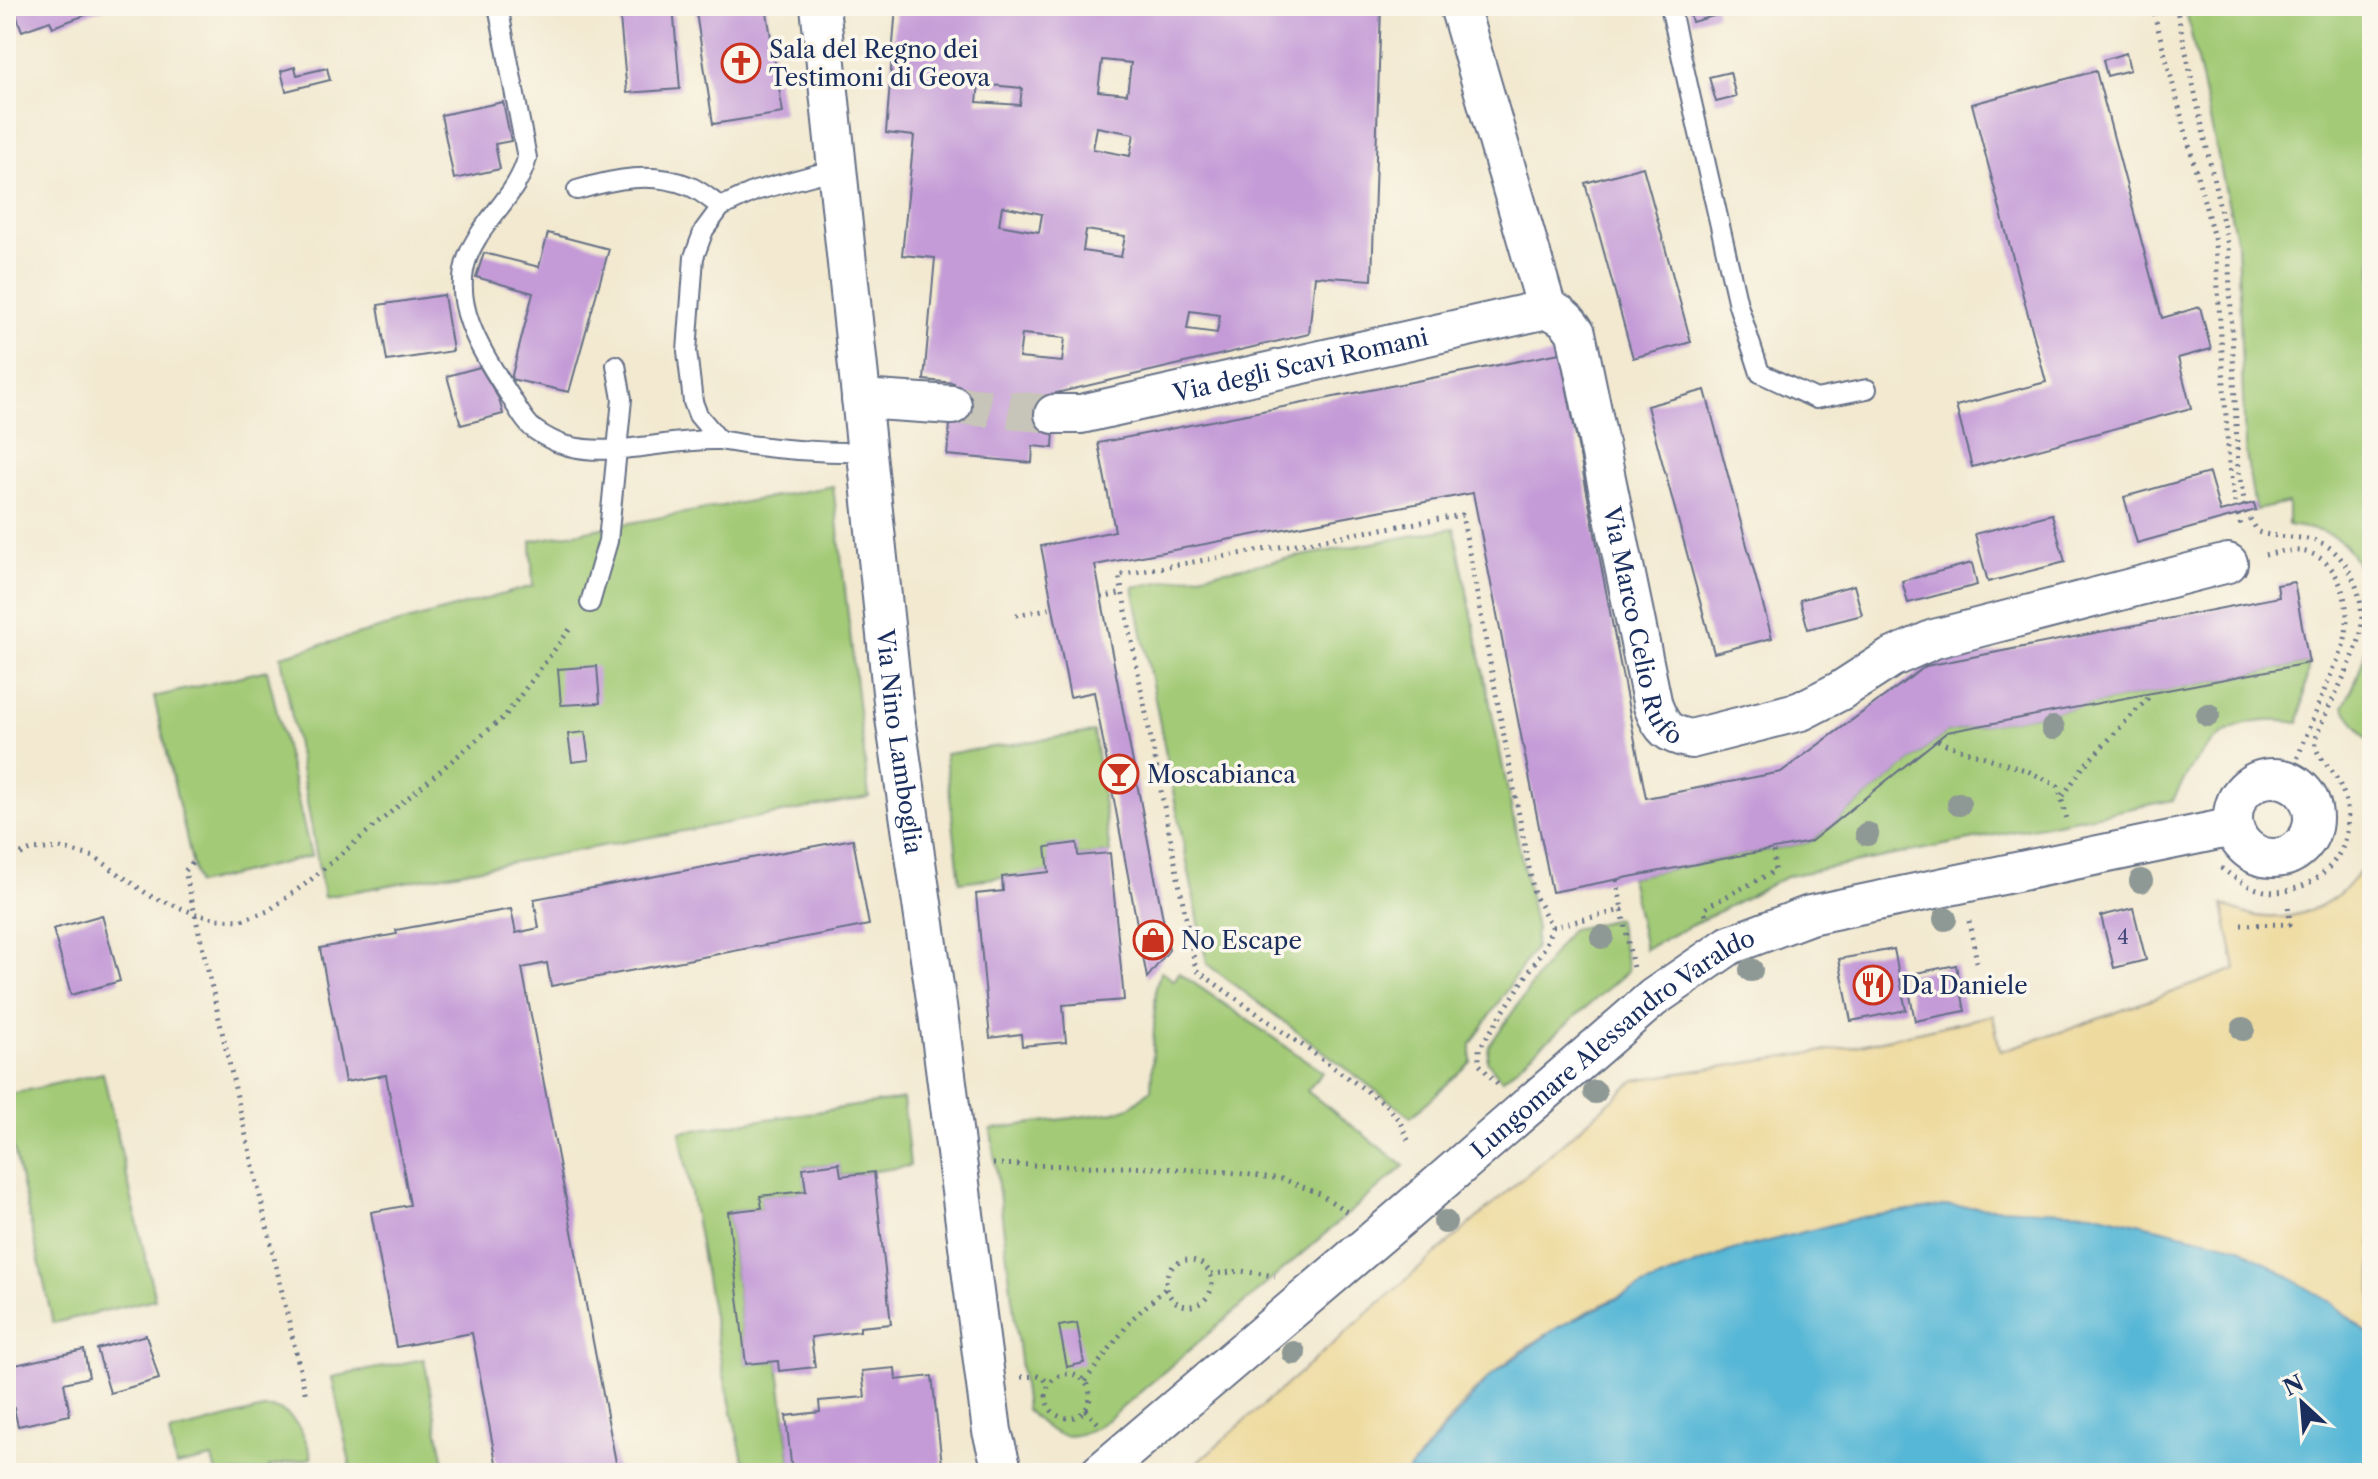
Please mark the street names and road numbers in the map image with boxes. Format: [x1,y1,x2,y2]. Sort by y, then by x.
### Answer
street label: Via degli Scavi Romani [1169,322,1431,408]
street label: Via Marco Celio Rufo [1597,503,1686,750]
street label: Via Nino Lamboglia [871,627,929,856]
street label: Lungomare Alessandro Varaldo [1465,923,1759,1164]

